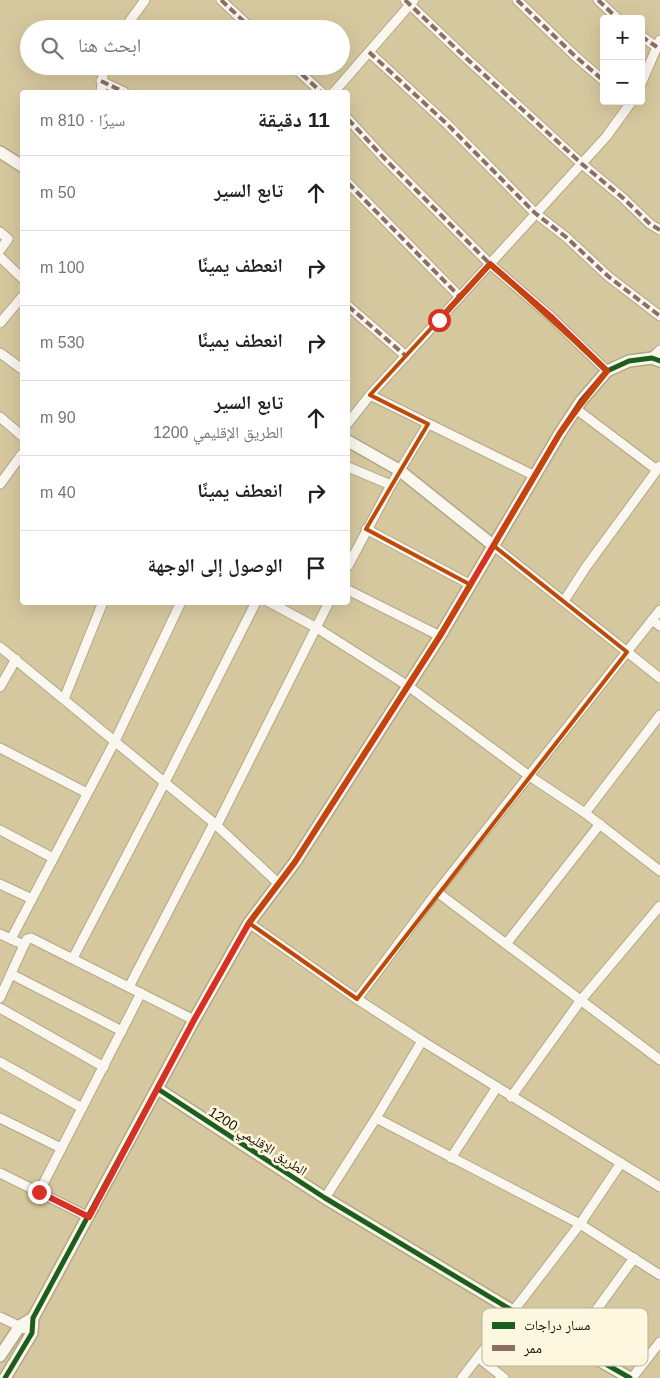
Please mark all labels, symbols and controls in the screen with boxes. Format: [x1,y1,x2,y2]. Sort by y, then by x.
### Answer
map controls [600,15,645,105]
button: + [600,15,645,60]
search box [20,20,350,75]
icon: search [38,34,66,62]
text: ابحث هنا [78,35,141,56]
button: − [600,60,645,105]
text: 11 دقيقة [258,108,330,131]
text: سيرًا · 810 m [40,112,125,129]
icon: ahead [302,179,330,207]
text: تابع السير [214,180,283,201]
text: 50 m [40,184,76,201]
icon: right [302,254,330,282]
text: انعطف يمينًا [197,255,283,276]
text: 100 m [40,259,84,276]
route start [428,309,451,332]
icon: right [302,329,330,357]
text: انعطف يمينًا [197,330,283,351]
text: 530 m [40,334,84,351]
text: تابع السير [214,392,283,413]
icon: ahead [302,404,330,432]
text: 90 m [40,409,76,426]
text: الطريق الإقليمي 1200 [153,424,283,441]
icon: right [302,479,330,507]
text: انعطف يمينًا [197,480,283,501]
text: 40 m [40,484,76,501]
icon: arrive [302,554,330,582]
text: الوصول إلى الوجهة [147,555,283,576]
street label: الطريق الإقليمي 1200 [204,1103,310,1182]
route end [28,1181,51,1204]
legend [482,1308,648,1366]
text: مسار دراجات [524,1317,590,1334]
text: ممر [523,1340,542,1357]

